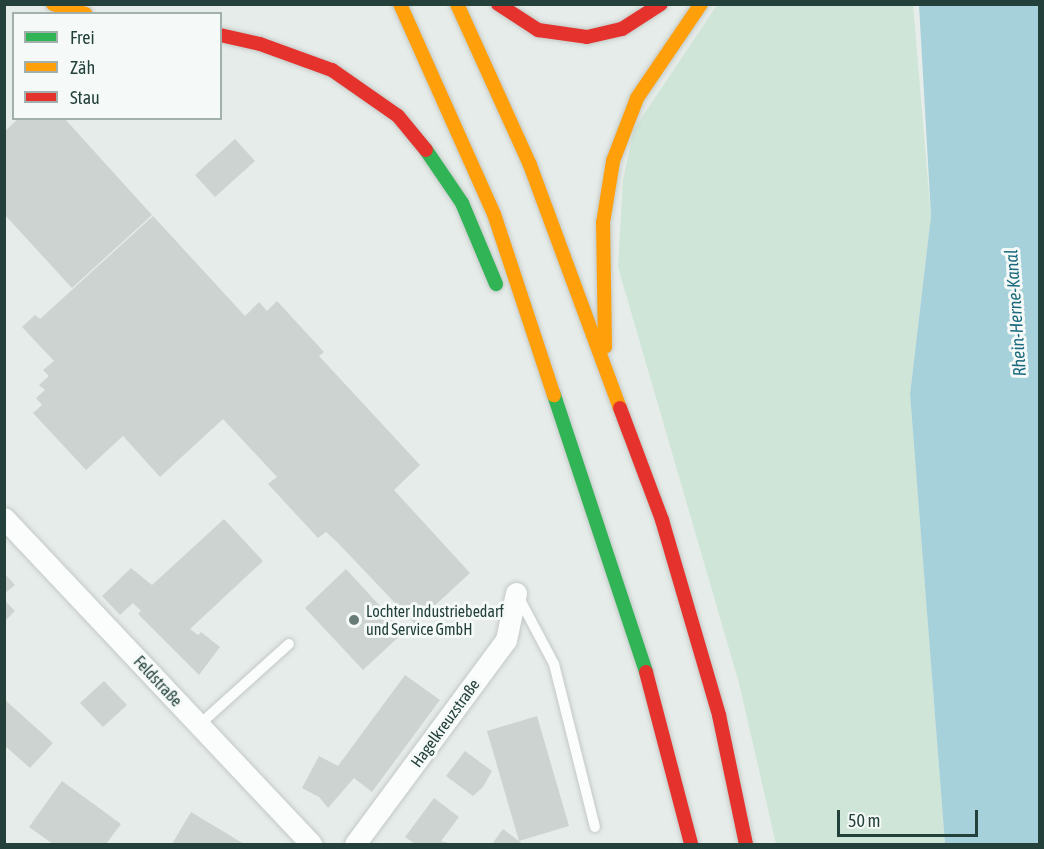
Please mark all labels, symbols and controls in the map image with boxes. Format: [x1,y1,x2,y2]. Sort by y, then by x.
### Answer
legend [12,12,222,120]
text: Frei [70,27,95,48]
text: Zäh [70,57,95,78]
text: Stau [70,87,100,108]
water label: Rhein-Herne-Kanal [1001,249,1031,377]
place label: Lochter Industriebedarf und Service GmbH [366,601,504,639]
marker: Lochter Industriebedarf und Service GmbH [347,613,361,627]
street label: Feldstraße [130,652,186,710]
street label: Hagelkreuzstraße [407,675,483,771]
scale bar [840,798,981,836]
text: 50 m [848,810,880,831]

